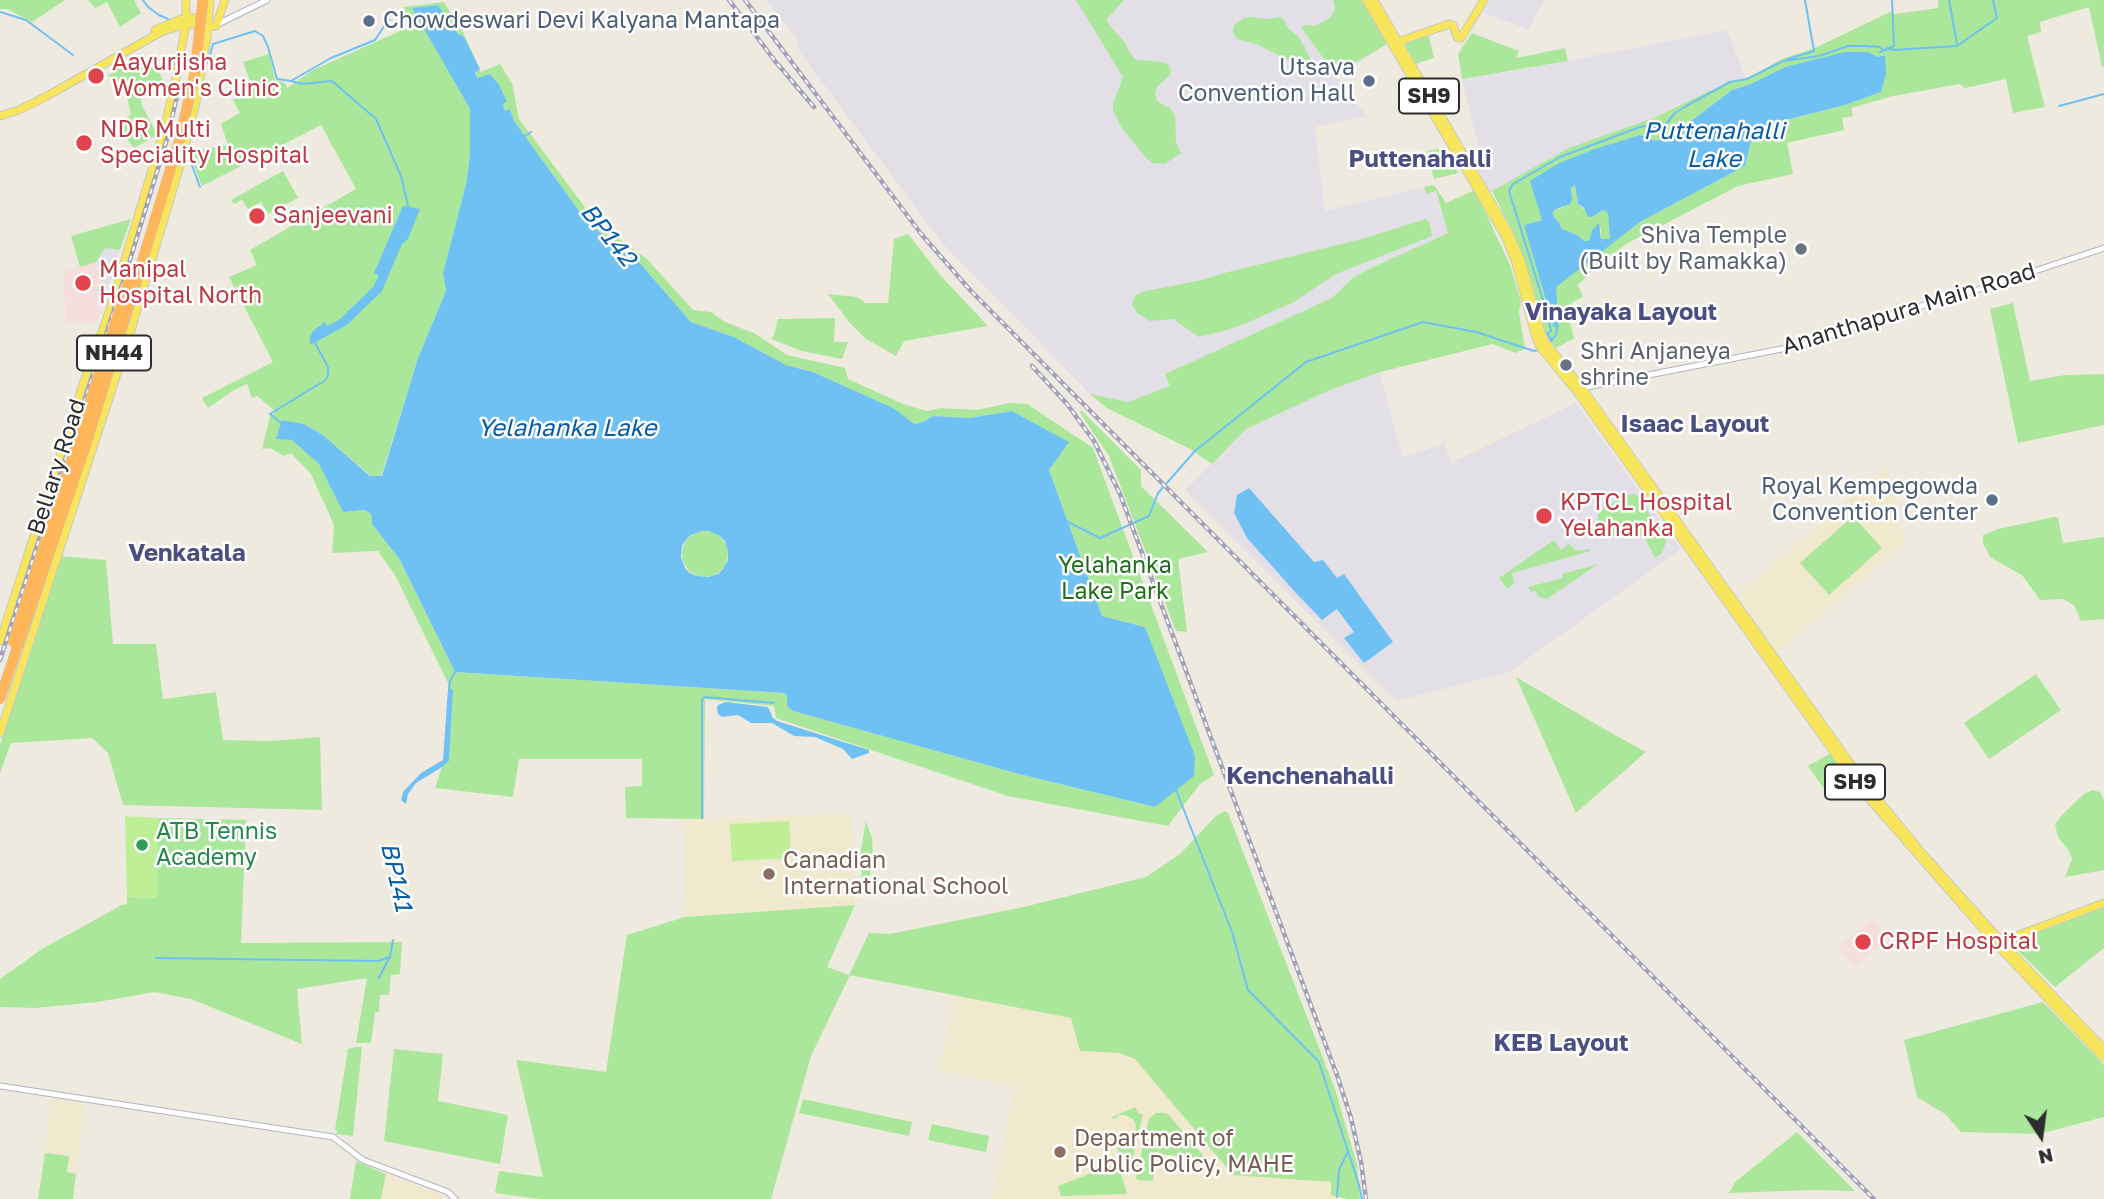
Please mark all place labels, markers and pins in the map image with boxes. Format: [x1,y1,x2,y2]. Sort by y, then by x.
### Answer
place label: Chowdeswari Devi Kalyana Mantapa [383,7,780,35]
marker: Chowdeswari Devi Kalyana Mantapa [361,13,377,29]
place label: Aayurjisha Women's Clinic [112,49,280,103]
place label: Utsava Convention Hall [1178,54,1355,108]
marker: Aayurjisha Women's Clinic [86,66,106,86]
marker: Utsava Convention Hall [1361,73,1377,89]
place label: NDR Multi Speciality Hospital [100,116,309,170]
marker: NDR Multi Speciality Hospital [74,133,94,153]
place label: Sanjeevani [273,202,393,230]
marker: Sanjeevani [247,206,267,226]
place label: Shiva Temple (Built by Ramakka) [1579,222,1787,276]
marker: Shiva Temple (Built by Ramakka) [1793,241,1809,257]
place label: Manipal Hospital North [99,256,262,310]
marker: Manipal Hospital North [73,273,93,293]
place label: Shri Anjaneya shrine [1580,338,1731,392]
marker: Shri Anjaneya shrine [1558,357,1574,373]
place label: Royal Kempegowda Convention Center [1761,473,1978,527]
place label: KPTCL Hospital Yelahanka [1560,489,1732,543]
marker: Royal Kempegowda Convention Center [1984,492,2000,508]
marker: KPTCL Hospital Yelahanka [1534,506,1554,526]
place label: ATB Tennis Academy [156,818,277,872]
marker: ATB Tennis Academy [134,837,150,853]
place label: Canadian International School [783,847,1008,901]
marker: Canadian International School [761,866,777,882]
place label: CRPF Hospital [1879,928,2038,956]
marker: CRPF Hospital [1853,932,1873,952]
place label: Department of Public Policy, MAHE [1074,1125,1294,1179]
marker: Department of Public Policy, MAHE [1052,1144,1068,1160]

